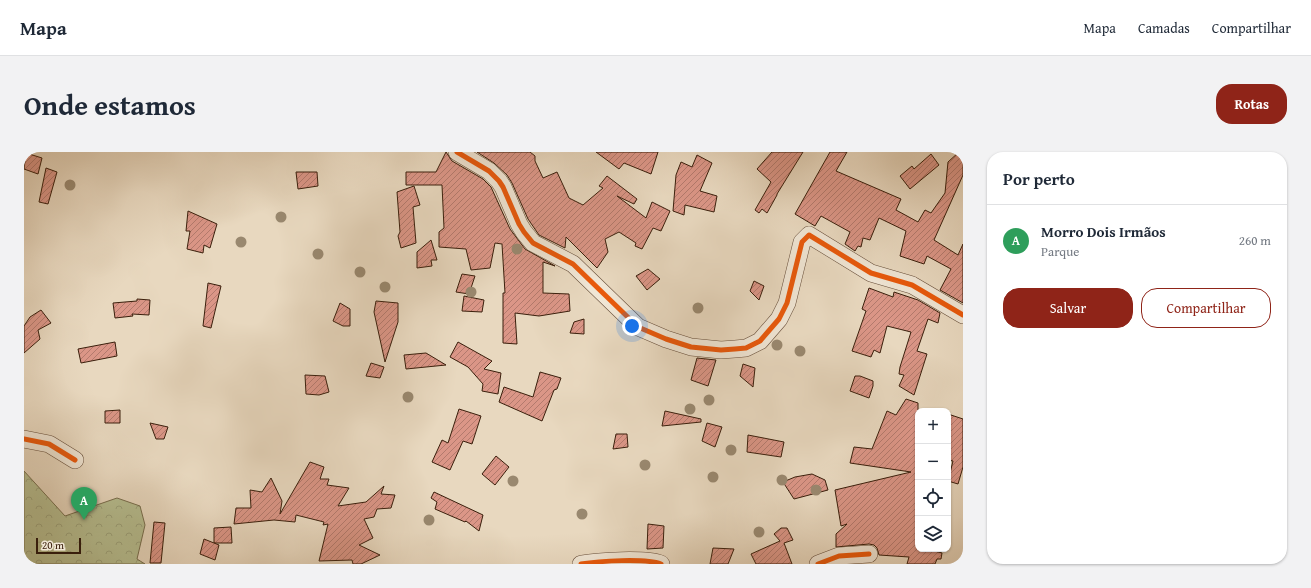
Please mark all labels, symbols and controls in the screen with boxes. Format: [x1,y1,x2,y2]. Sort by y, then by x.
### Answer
text: Mapa [20,14,67,42]
text: Mapa [1084,18,1116,38]
text: Camadas [1138,18,1190,38]
text: Compartilhar [1212,18,1291,38]
text: Onde estamos [24,84,196,125]
button: Rotas [1216,84,1287,124]
text: Por perto [1003,166,1075,191]
text: Morro Dois Irmãos [1041,221,1166,242]
text: A [1012,231,1020,250]
text: 260 m [1239,231,1271,250]
text: Parque [1041,242,1079,261]
button: Salvar [1003,288,1133,328]
button: Compartilhar [1141,288,1271,328]
your location [622,316,642,336]
map controls [915,408,951,552]
button: + [915,408,951,444]
button: − [915,444,951,480]
button: locate [915,480,951,516]
pin: A [71,487,97,520]
button: layers [915,516,951,552]
scale bar [36,536,81,555]
text: 20 m [42,537,64,553]

